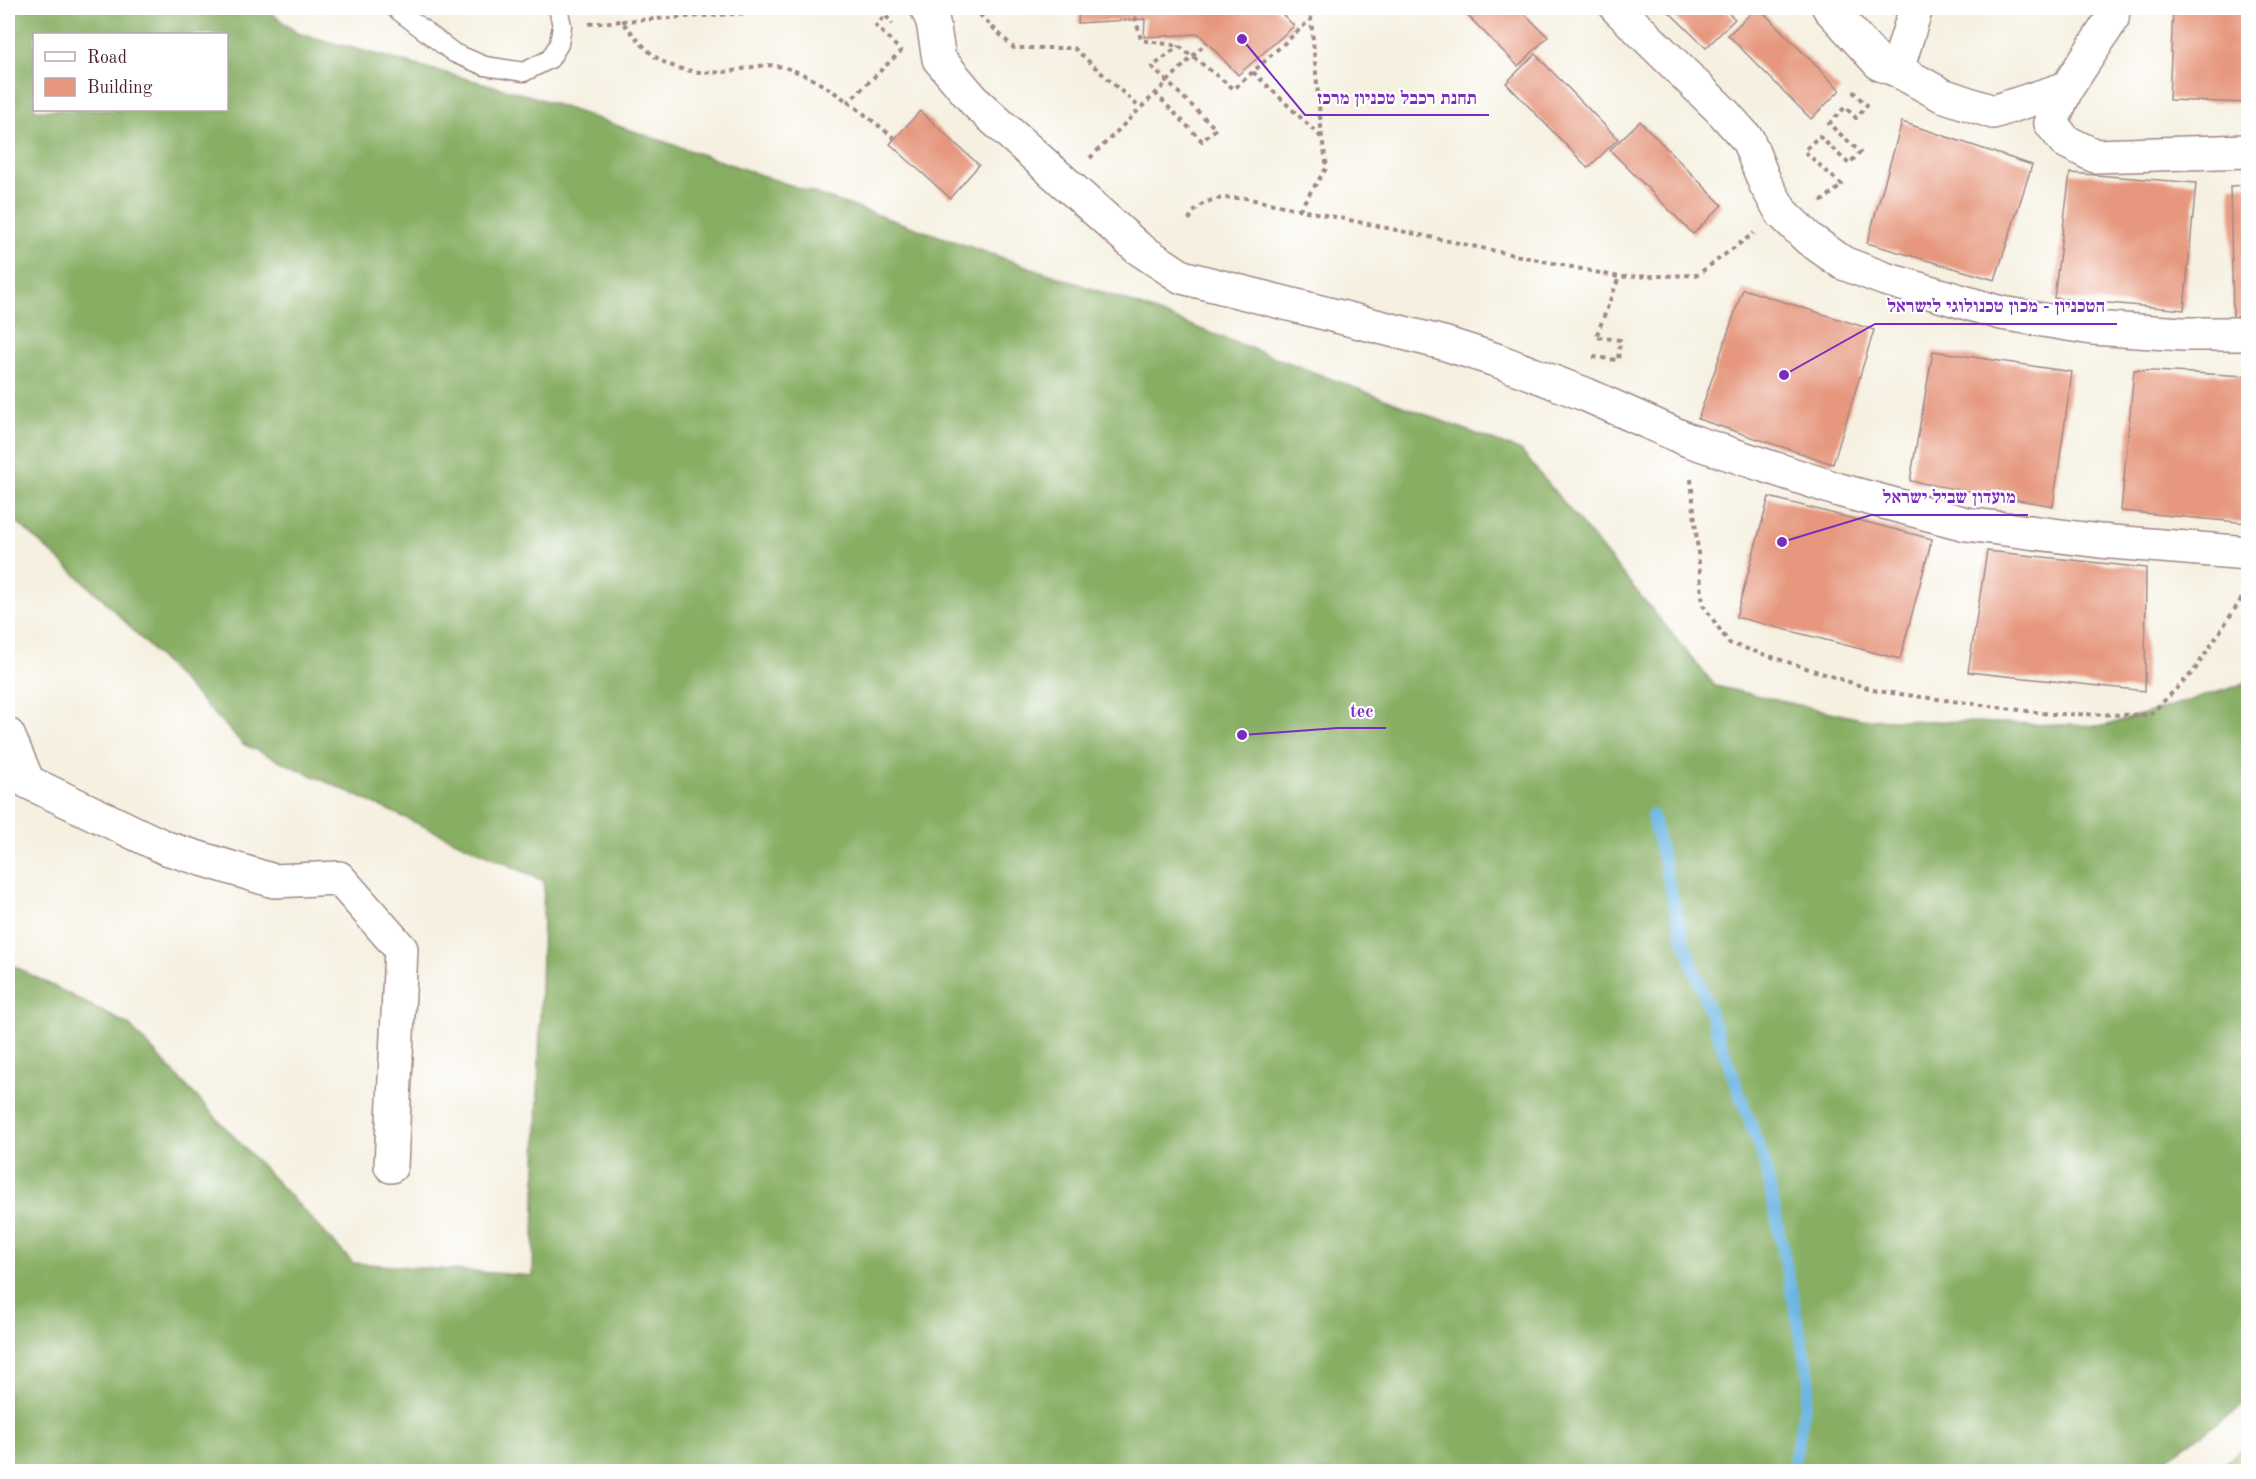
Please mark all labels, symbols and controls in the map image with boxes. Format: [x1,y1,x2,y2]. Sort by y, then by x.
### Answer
legend [33,33,228,111]
text: Road [87,49,127,67]
text: Building [87,79,153,97]
callout: תחנת רכבל טכניון מרכז [1305,79,1489,115]
text: תחנת רכבל טכניון מרכז [1317,89,1477,108]
callout: הטכניון - מכון טכנולוגי לישראל [1875,288,2117,324]
text: הטכניון - מכון טכנולוגי לישראל [1887,297,2105,316]
callout: מועדון שביל ישראל [1871,479,2028,515]
text: מועדון שביל ישראל [1882,488,2016,507]
callout: tec [1338,692,1386,728]
text: tec [1350,703,1374,721]

